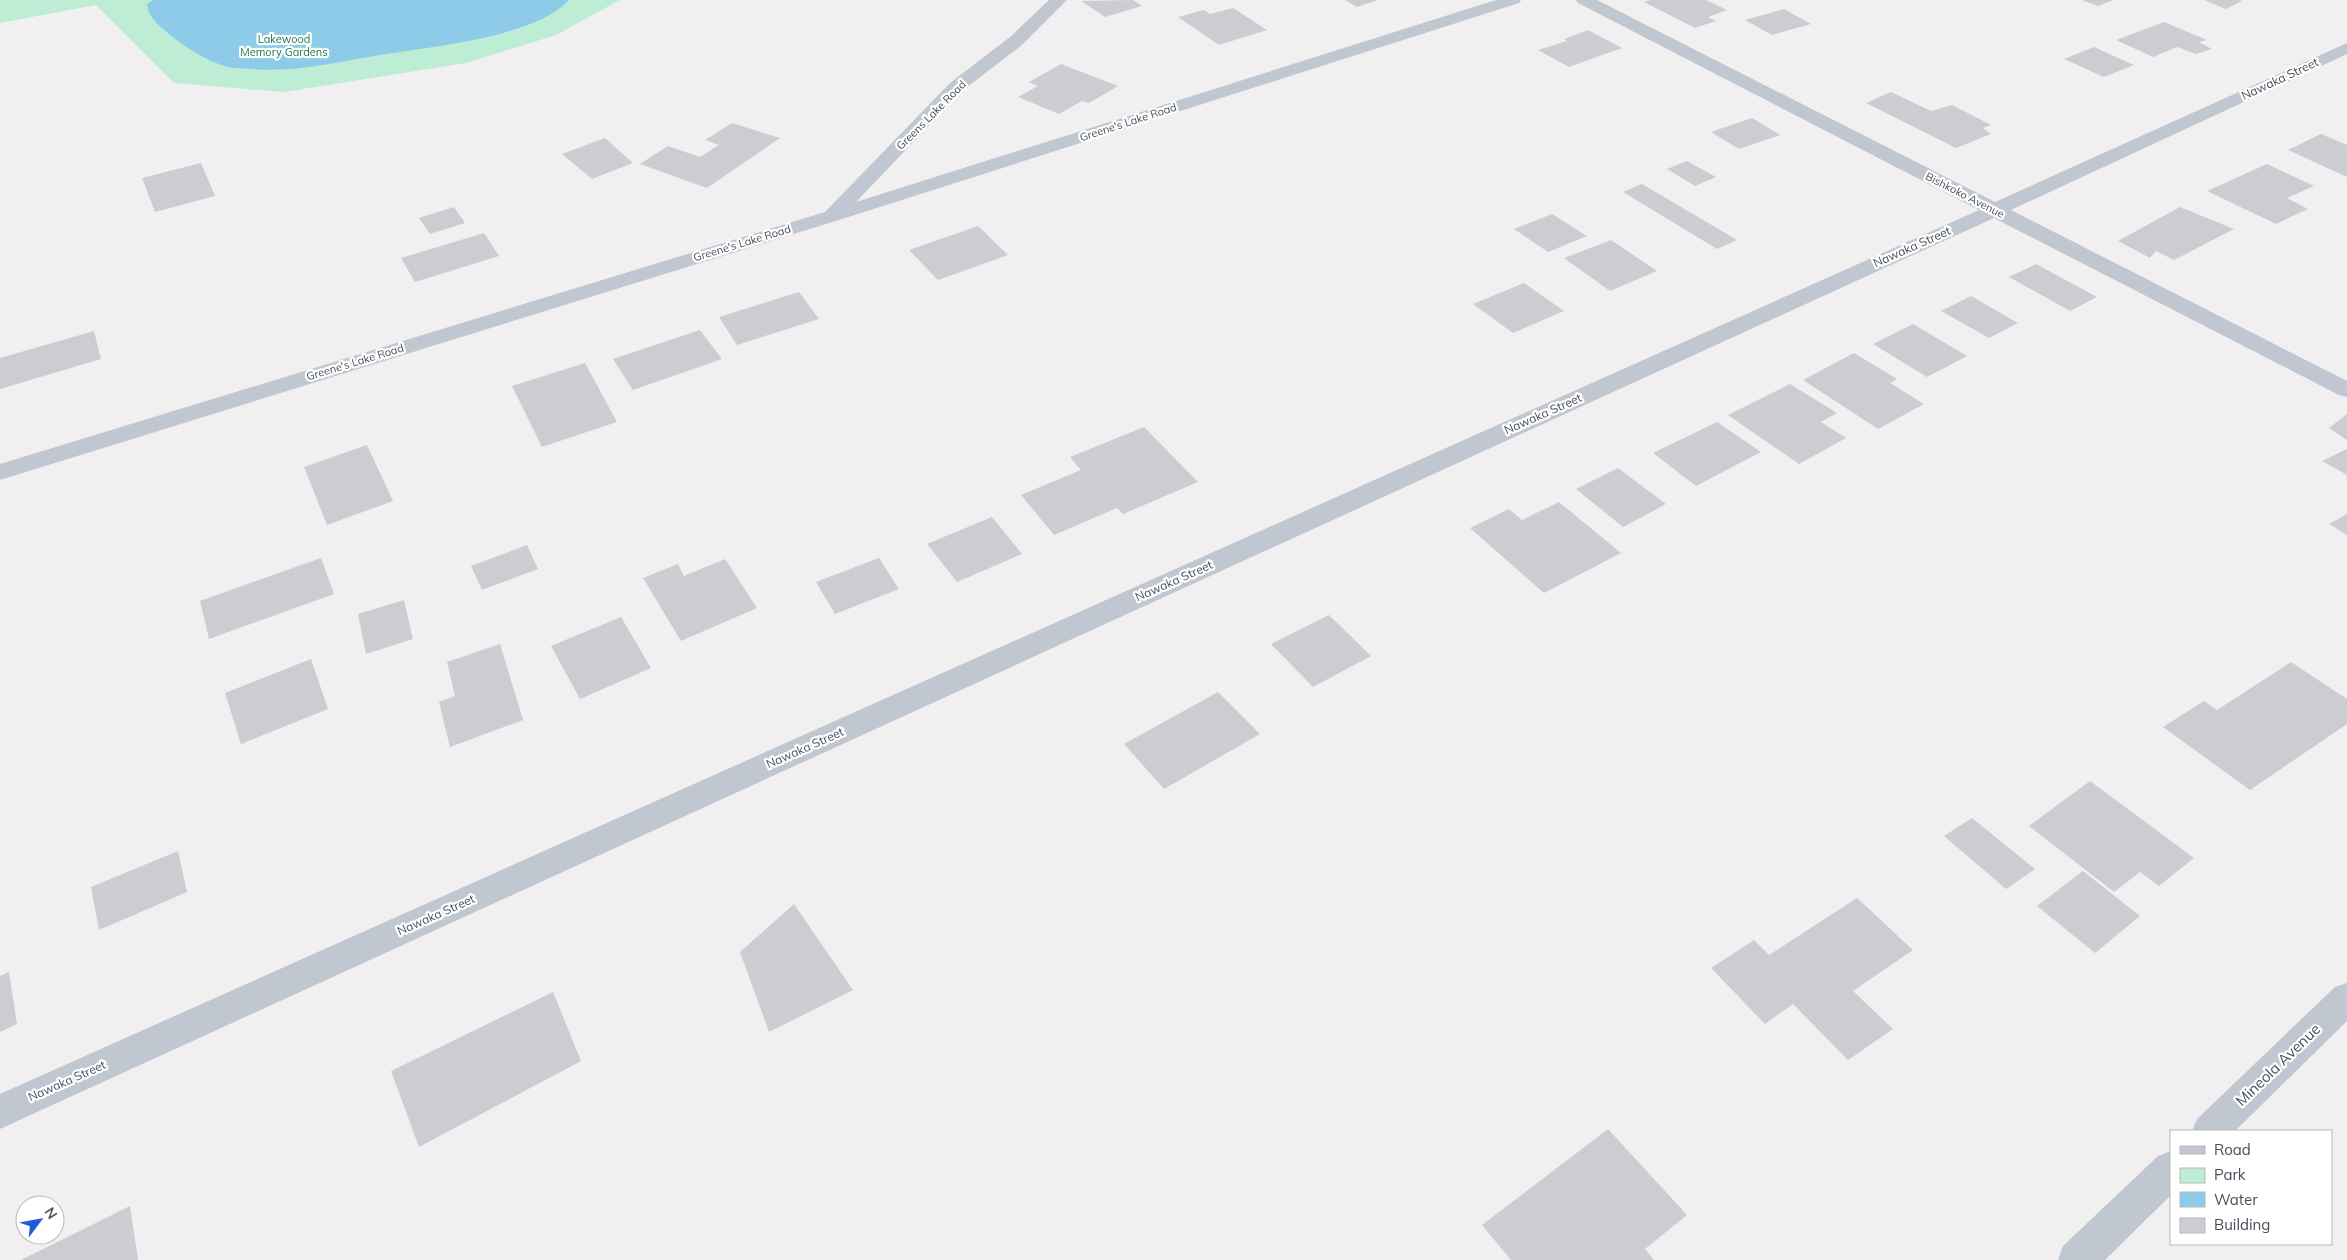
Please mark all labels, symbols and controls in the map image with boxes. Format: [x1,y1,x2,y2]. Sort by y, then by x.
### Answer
park label: Lakewood Memory Gardens [240,32,328,59]
street label: Nawaka Street [2239,54,2321,103]
street label: Greens Lake Road [893,77,969,153]
street label: Greene's Lake Road [1078,100,1178,144]
street label: Bishkoko Avenue [1923,169,2007,221]
street label: Greene's Lake Road [692,222,792,264]
street label: Nawaka Street [1871,223,1953,270]
street label: Greene's Lake Road [305,341,405,383]
street label: Nawaka Street [1502,390,1584,437]
street label: Nawaka Street [1133,557,1215,604]
street label: Nawaka Street [764,724,846,771]
street label: Nawaka Street [395,891,477,938]
street label: Mineola Avenue [2231,1019,2324,1110]
street label: Nawaka Street [26,1057,108,1104]
legend [2170,1130,2332,1245]
text: Road [2214,1140,2251,1159]
text: Park [2214,1165,2246,1184]
text: Water [2214,1190,2258,1209]
north arrow [15,1195,65,1245]
text: N [41,1204,61,1222]
text: Building [2214,1215,2270,1234]

